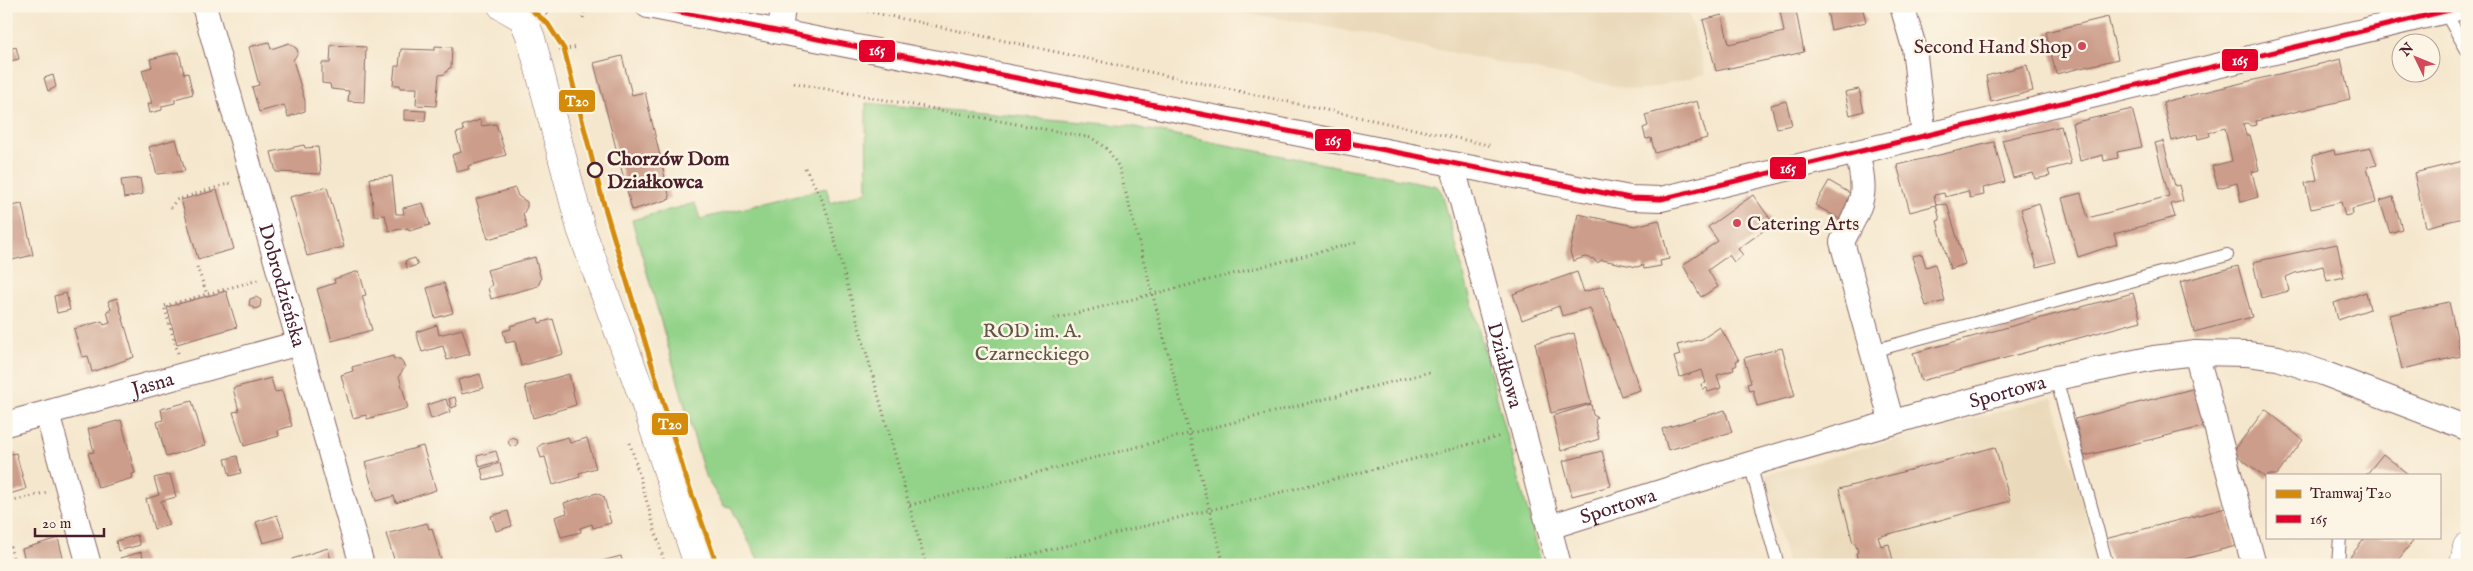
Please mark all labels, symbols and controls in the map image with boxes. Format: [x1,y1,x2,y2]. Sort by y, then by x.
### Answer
north arrow [2390,32,2440,82]
place label: Second Hand Shop [1914,35,2072,60]
line badge: 165 [858,39,896,63]
text: N [2396,39,2418,61]
marker: Second Hand Shop [2076,40,2088,52]
text: 165 [869,42,885,60]
line badge: 165 [2221,48,2259,72]
text: 165 [2232,52,2248,70]
line badge: T20 [558,89,596,113]
text: T20 [564,93,589,111]
line badge: 165 [1314,128,1352,152]
text: 165 [1325,132,1341,150]
place label: Chorzów Dom Działkowca [607,147,730,195]
line badge: 165 [1769,156,1807,180]
text: 165 [1780,160,1796,178]
marker: Chorzów Dom Działkowca [587,162,603,178]
place label: Catering Arts [1747,212,1859,237]
marker: Catering Arts [1731,217,1743,229]
street label: Dobrodzieńska [252,221,311,350]
park label: ROD im. A. Czarneckiego [975,319,1089,367]
street label: Działkowa [1481,320,1528,411]
street label: Jasna [127,367,177,403]
street label: Sportowa [1966,370,2049,415]
line badge: T20 [651,412,689,436]
text: T20 [657,416,682,434]
legend [2266,474,2440,538]
street label: Sportowa [1577,483,1660,531]
text: Tramwaj T20 [2310,484,2392,503]
scale bar [35,506,104,538]
text: 165 [2310,510,2328,529]
text: 20 m [42,514,72,533]

